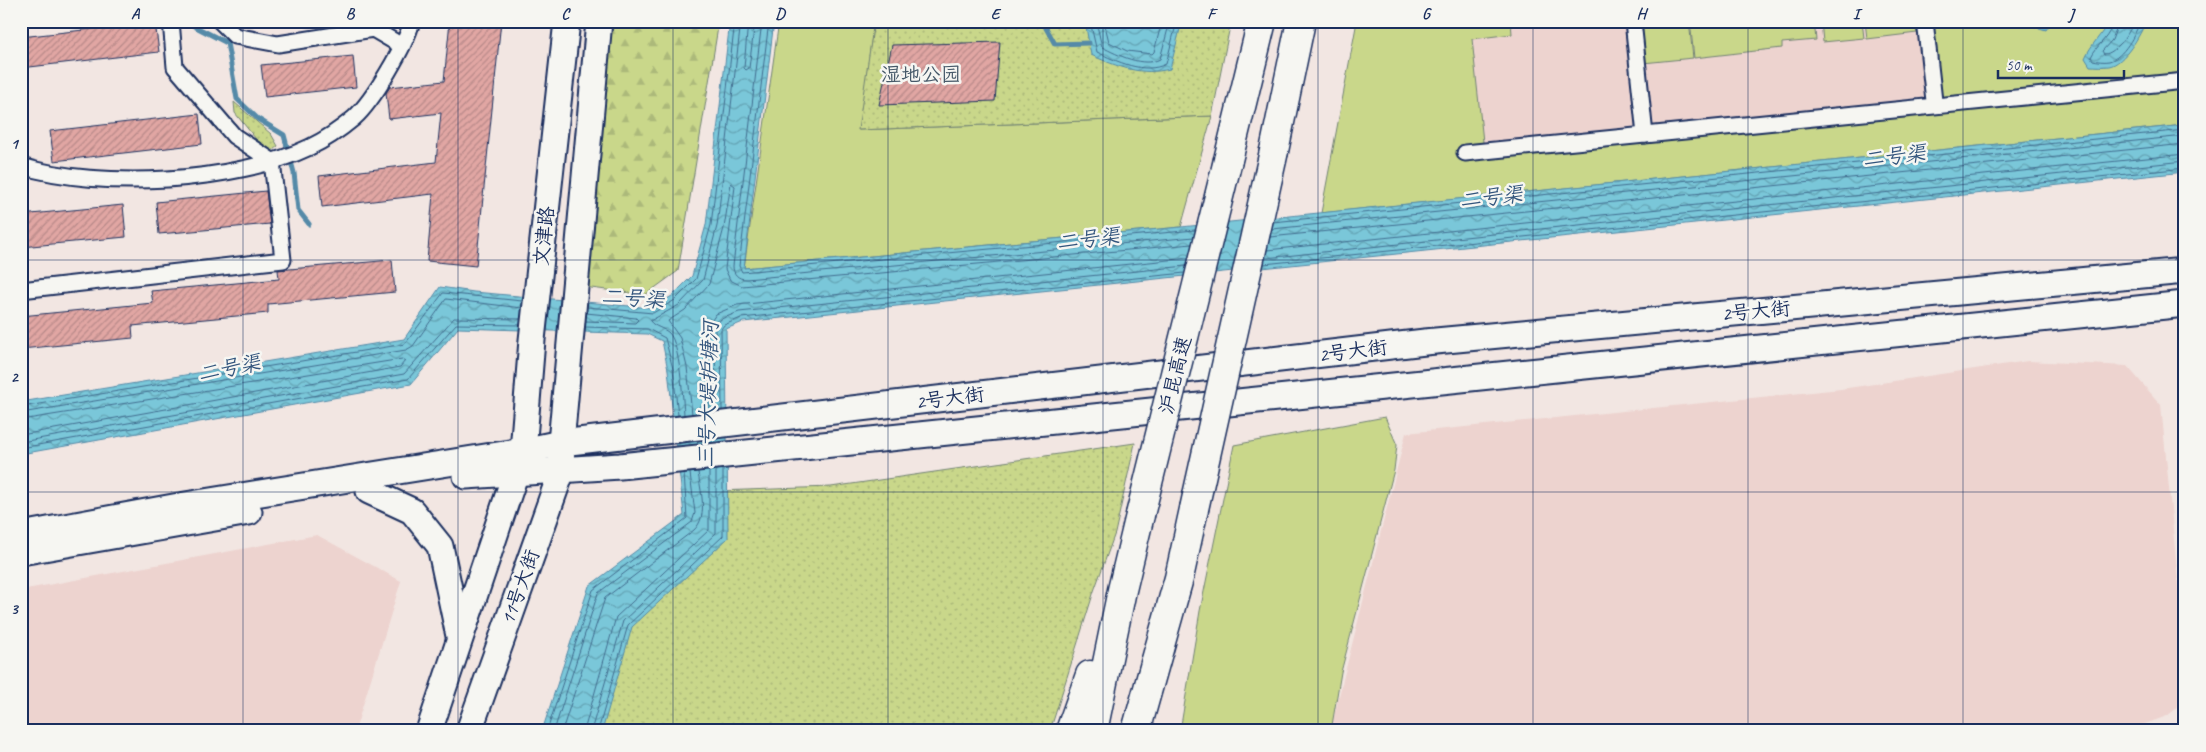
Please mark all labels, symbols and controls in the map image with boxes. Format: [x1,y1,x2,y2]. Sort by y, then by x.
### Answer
text: A [131,4,141,24]
text: B [346,4,356,24]
text: C [561,4,571,24]
text: D [775,4,786,24]
text: E [991,4,1002,24]
text: F [1207,4,1218,24]
text: G [1422,4,1432,24]
text: H [1636,4,1648,24]
text: I [1853,4,1863,24]
text: J [2067,4,2076,24]
scale bar [1998,48,2125,80]
text: 50 m [2006,56,2033,75]
park label: 湿地公园 [881,62,961,87]
text: 1 [10,134,19,154]
water label: 二号渠 [1861,140,1929,172]
water label: 二号渠 [1458,181,1526,213]
street label: 文津路 [528,204,560,267]
water label: 二号渠 [1055,223,1123,255]
water label: 二号渠 [601,283,667,313]
street label: 2号大街 [1721,296,1791,326]
water label: 三号大堤护塘河 [692,317,724,468]
street label: 沪昆高速 [1153,333,1197,417]
street label: 2号大街 [1317,334,1389,368]
water label: 二号渠 [196,349,264,387]
text: 2 [10,367,19,387]
street label: 2号大街 [914,381,986,415]
street label: 11号大街 [495,546,545,628]
text: 3 [10,599,19,619]

